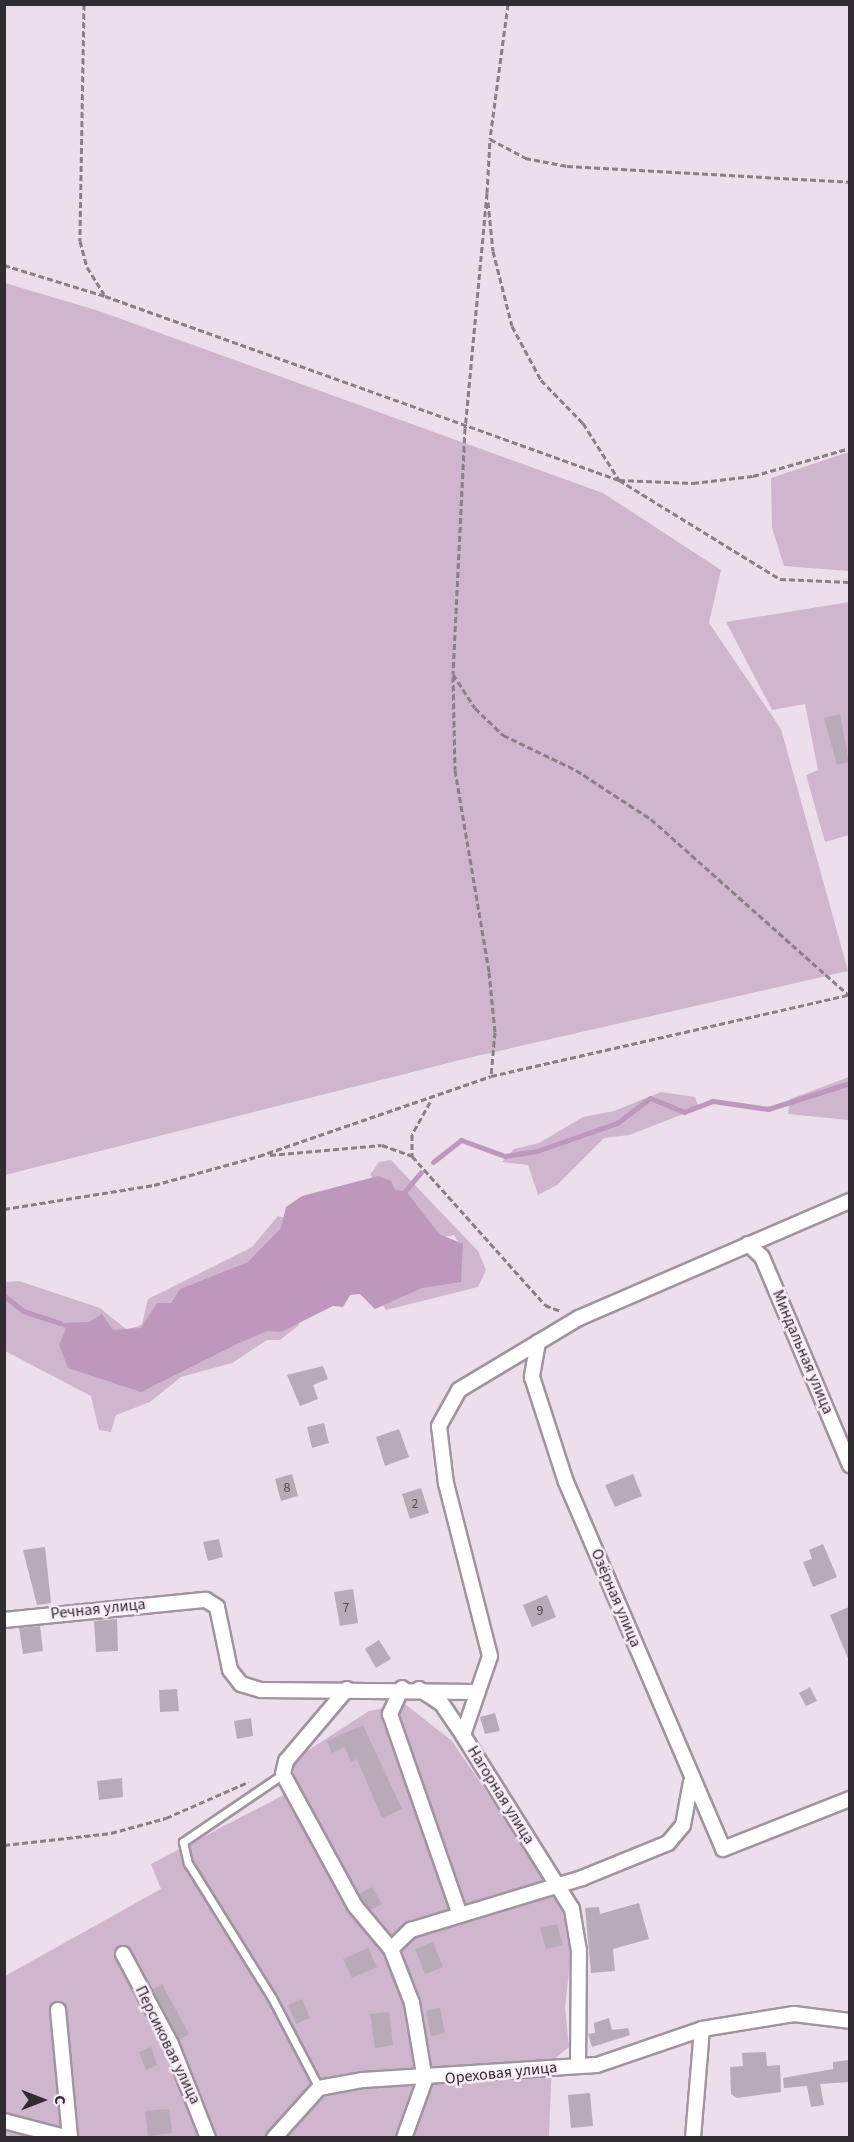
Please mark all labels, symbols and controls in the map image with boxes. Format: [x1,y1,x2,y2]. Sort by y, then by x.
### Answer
street label: Миндальная улица [768,1287,838,1417]
house number: 8 [284,1480,290,1496]
house number: 2 [412,1496,418,1512]
street label: Озёрная улица [587,1546,645,1650]
street label: Речная улица [50,1594,146,1624]
house number: 7 [343,1600,349,1616]
house number: 9 [537,1603,543,1619]
street label: Нагорная улица [463,1742,539,1848]
street label: Персиковая улица [131,1983,205,2107]
street label: Ореховая улица [444,2058,558,2088]
north arrow [12,2070,72,2130]
text: С [49,2095,71,2105]

